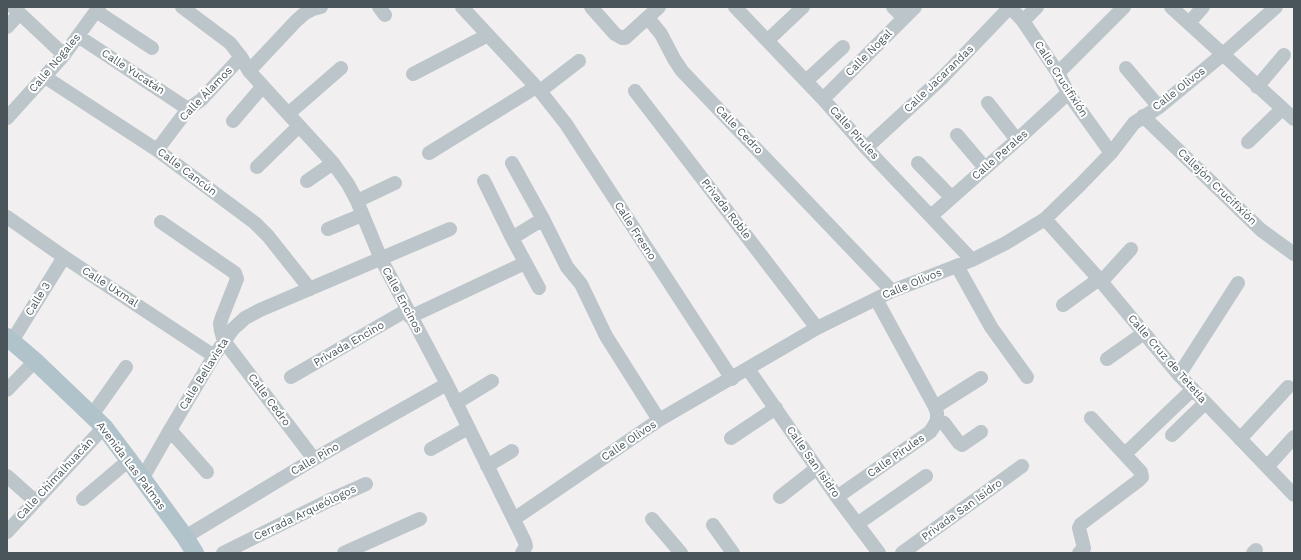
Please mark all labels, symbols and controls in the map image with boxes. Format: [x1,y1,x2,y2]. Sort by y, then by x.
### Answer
street label: Calle Nogal [843,27,895,79]
street label: Calle Nogales [27,31,83,95]
street label: Calle Crucifixión [1032,39,1090,119]
street label: Calle Jacarandas [901,42,977,116]
street label: Calle Yucatán [99,47,167,97]
street label: Calle Álamos [177,64,235,124]
street label: Calle Olivos [1150,64,1208,114]
street label: Calle Cedro [713,103,765,157]
street label: Calle Pirules [827,104,881,162]
street label: Calle Perales [969,127,1031,183]
street label: Calle Cancún [155,145,219,199]
street label: Callejón Crucifixión [1175,146,1259,228]
street label: Privada Roble [698,176,754,242]
street label: Calle Fresno [611,199,659,263]
street label: Calle Uxmal [79,264,141,310]
street label: Calle Encinos [379,265,425,335]
street label: Calle Olivos [880,266,944,302]
street label: Calle 3 [23,280,53,318]
street label: Calle Cruz de Tetetla [1125,312,1209,406]
street label: Privada Encino [311,319,387,369]
street label: Calle Bellavista [177,336,231,412]
street label: Calle Cedro [245,371,293,429]
street label: Calle Olivos [599,418,659,464]
street label: Avenida Las Palmas [94,419,168,513]
street label: Calle San Isidro [783,424,843,500]
street label: Calle Pirules [865,431,927,481]
street label: Calle Chimalhuacán [14,435,96,523]
street label: Calle Pino [288,440,342,478]
street label: Privada San Isidro [919,476,1005,544]
street label: Cerrada Arqueólogos [252,482,358,544]

